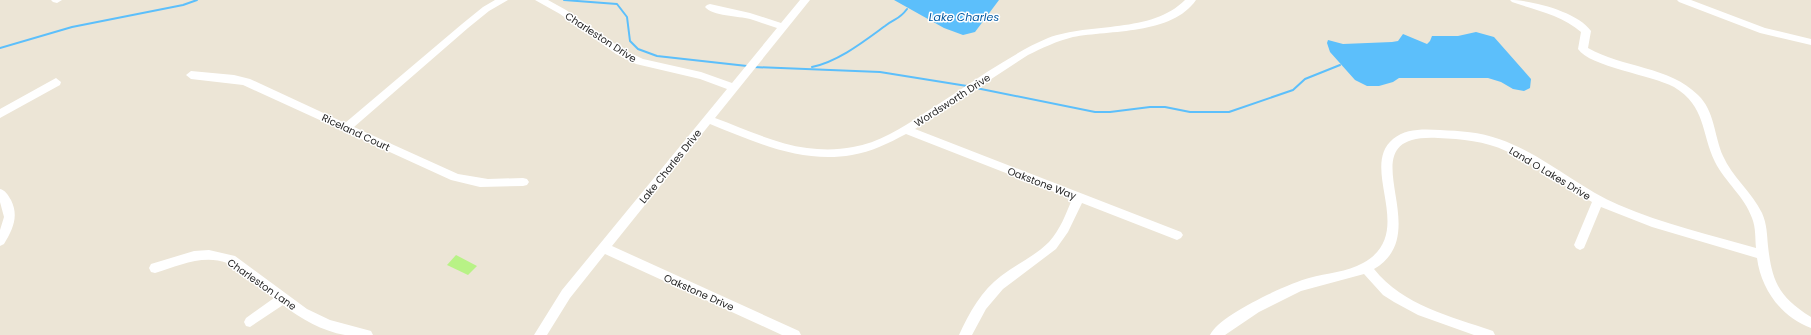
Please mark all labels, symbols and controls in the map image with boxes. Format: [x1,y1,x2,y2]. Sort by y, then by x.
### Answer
street label: Charleston Drive [562,9,639,66]
water label: Lake Charles [929,9,999,25]
street label: Wordsworth Drive [911,70,993,131]
street label: Riceland Court [319,110,393,155]
street label: Lake Charles Drive [636,126,705,207]
street label: Land O Lakes Drive [1506,143,1593,204]
street label: Oakstone Way [1005,163,1079,204]
street label: Charleston Lane [224,255,299,314]
street label: Oakstone Drive [661,270,736,315]

